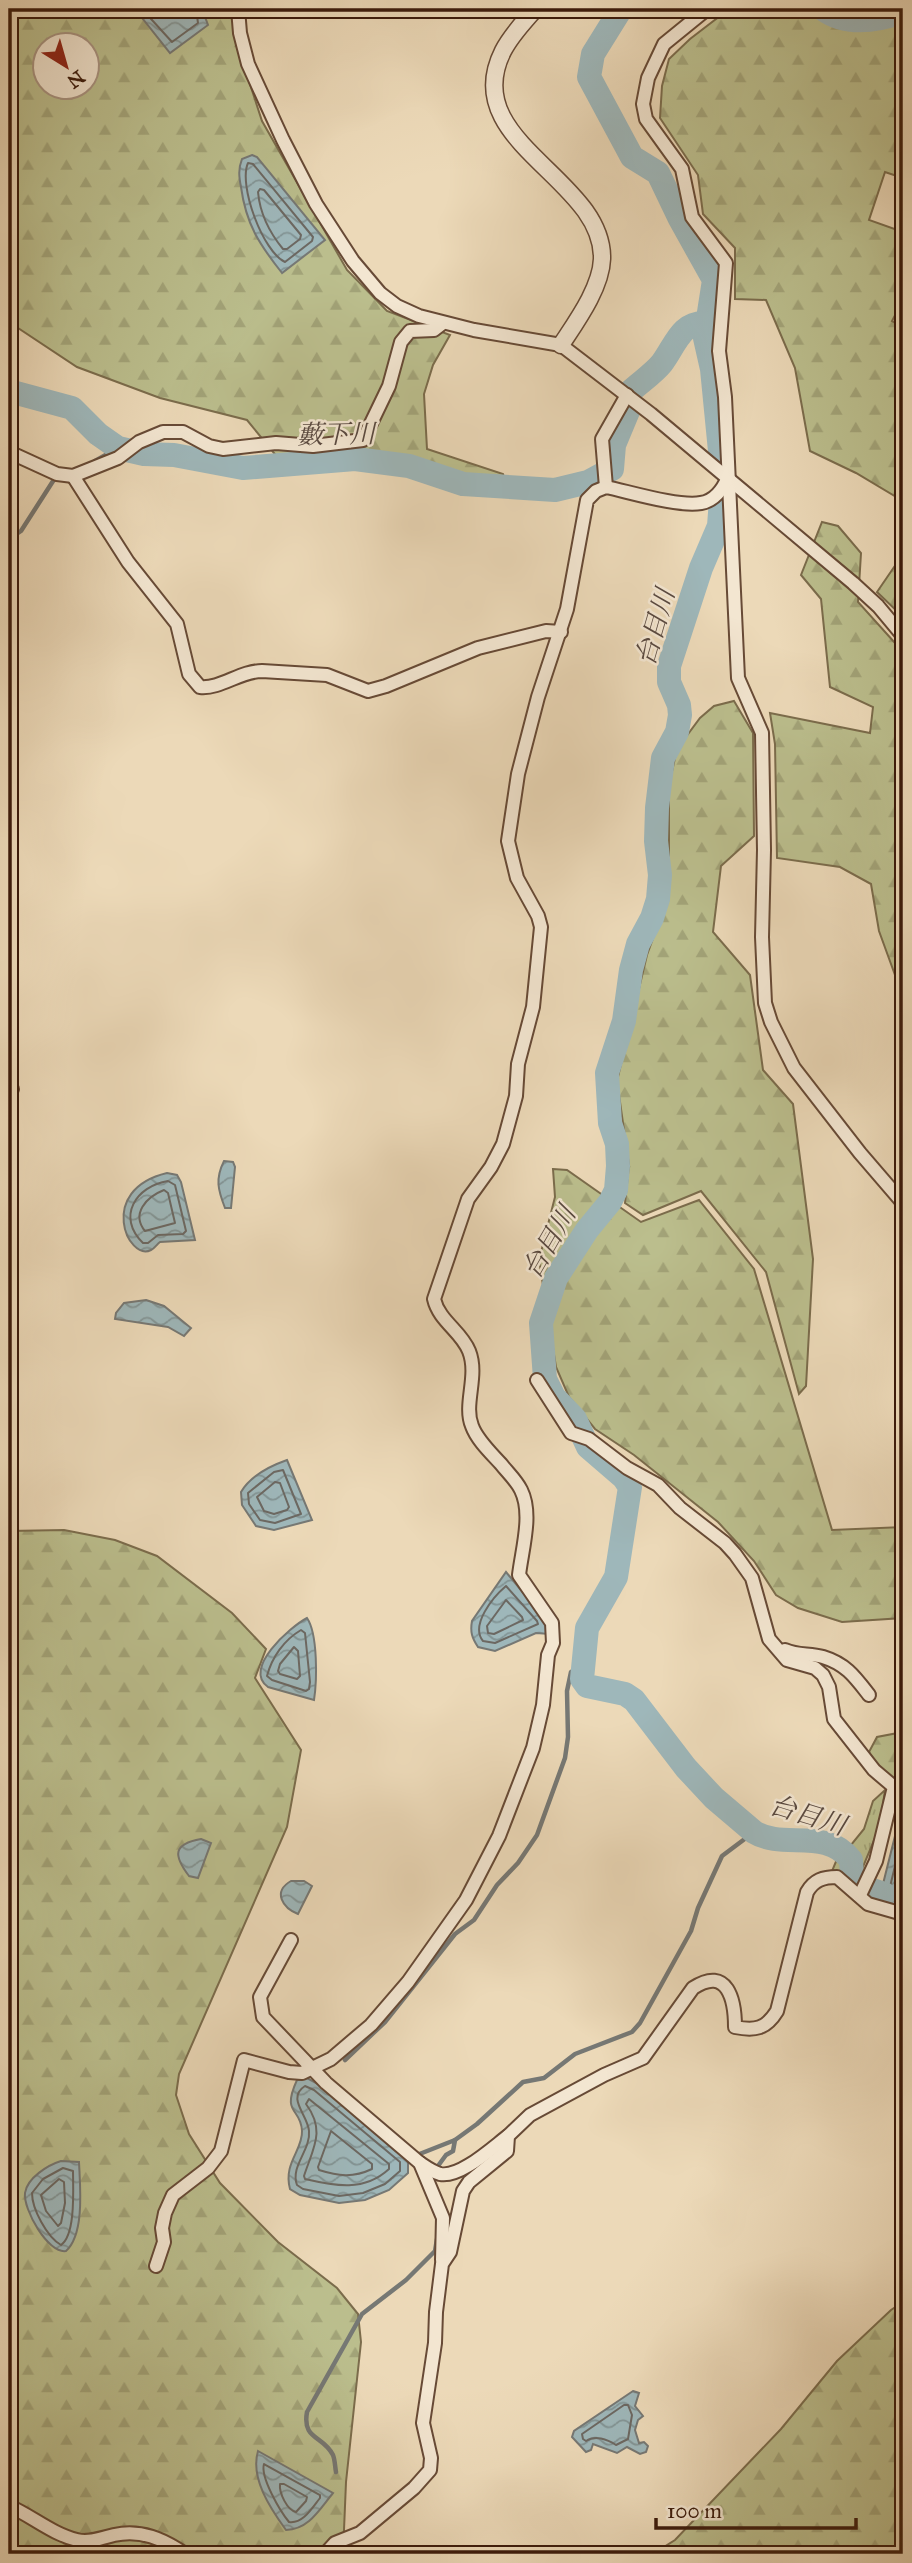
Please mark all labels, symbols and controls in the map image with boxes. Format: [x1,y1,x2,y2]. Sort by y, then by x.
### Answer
north arrow [32,32,102,102]
text: N [63,65,89,93]
water label: 藪下川 [297,417,378,451]
water label: 台目川 [629,582,682,669]
water label: 台目川 [516,1198,584,1284]
water label: 台目川 [766,1788,853,1843]
scale bar [656,2486,856,2530]
text: 100 m [667,2498,722,2524]

